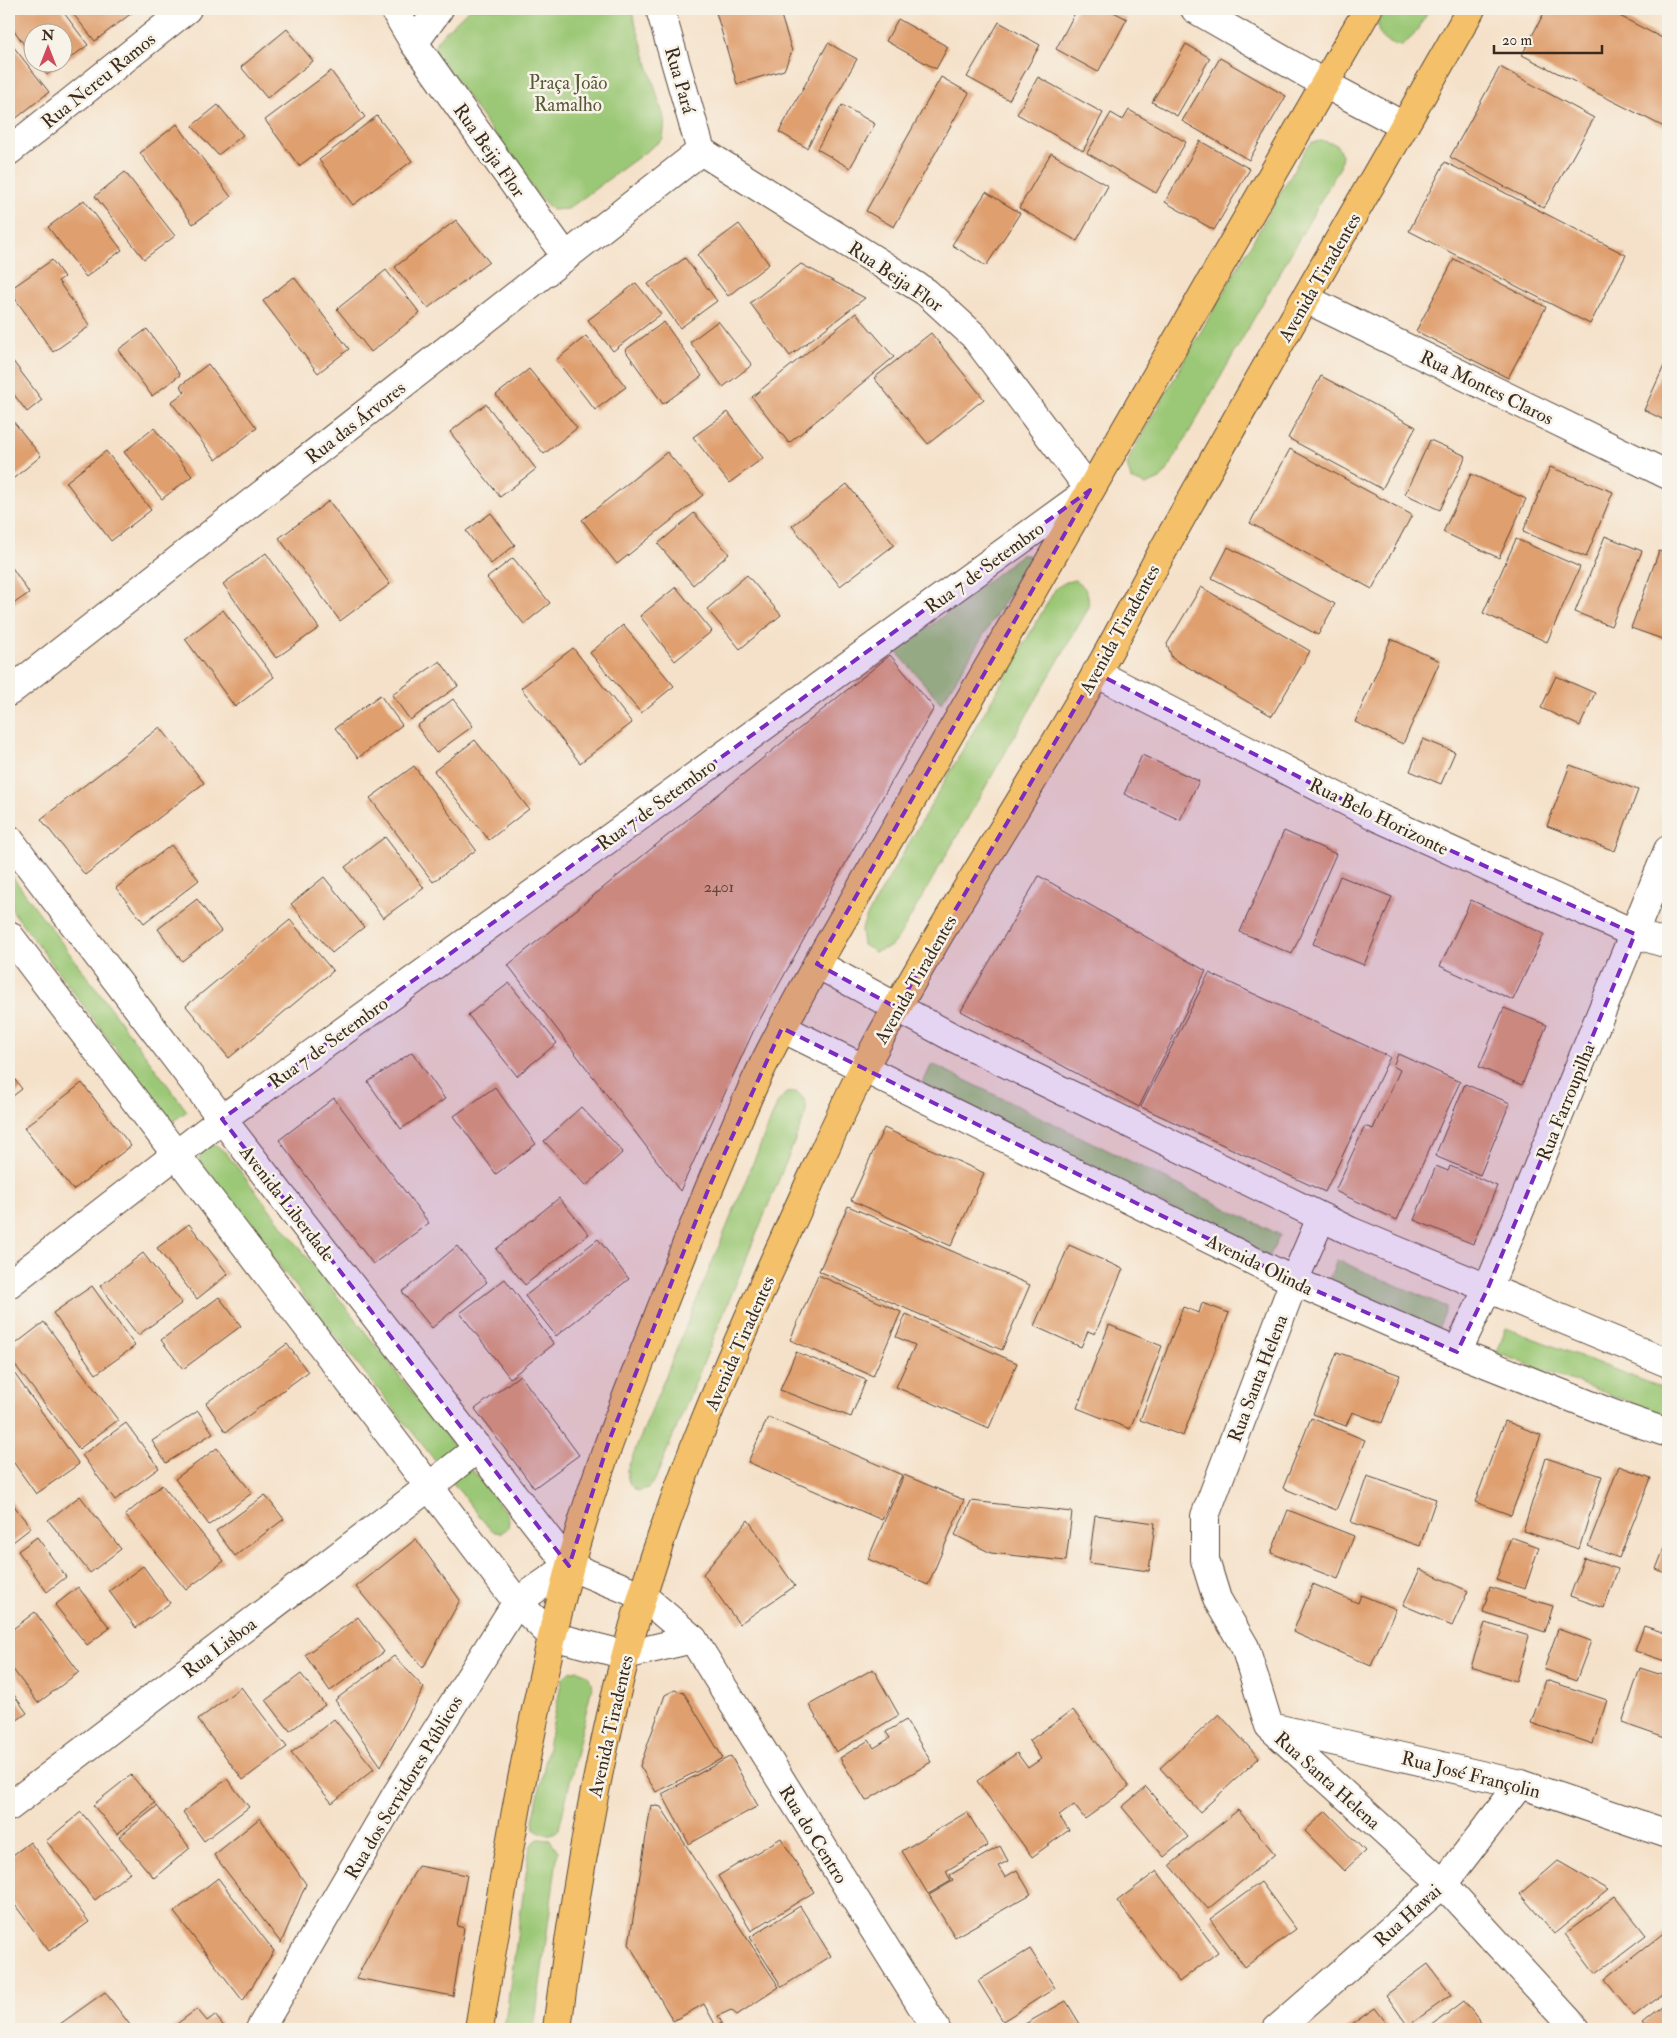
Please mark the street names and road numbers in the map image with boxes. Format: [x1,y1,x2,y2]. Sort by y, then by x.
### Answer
street label: Rua Nereu Ramos [36,27,160,133]
street label: Rua Pará [659,44,701,117]
street label: Rua Beija Flor [448,99,530,202]
street label: Avenida Tiradentes [1273,209,1366,347]
street label: Rua Beija Flor [843,236,948,317]
street label: Rua Montes Claros [1416,345,1557,431]
street label: Rua das Árvores [299,375,411,469]
street label: Rua 7 de Setembro [920,516,1049,619]
street label: Avenida Tiradentes [1074,560,1165,700]
street label: Rua 7 de Setembro [592,753,721,856]
street label: Rua Belo Horizonte [1305,773,1452,861]
street label: Avenida Tiradentes [869,911,962,1049]
street label: Rua 7 de Setembro [264,991,393,1094]
street label: Rua Farroupilha [1531,1040,1601,1165]
street label: Avenida Liberdade [234,1140,340,1267]
street label: Avenida Olinda [1201,1228,1317,1301]
street label: Avenida Tiradentes [699,1272,780,1415]
street label: Rua Santa Helena [1223,1311,1293,1446]
street label: Rua Lisboa [178,1612,262,1683]
street label: Avenida Tiradentes [583,1653,639,1800]
street label: Rua dos Servidores Públicos [339,1691,468,1884]
street label: Rua Santa Helena [1269,1727,1386,1835]
street label: Rua José Françolin [1399,1746,1543,1804]
street label: Rua do Centro [773,1781,853,1888]
street label: Rua Hawai [1369,1879,1446,1952]

